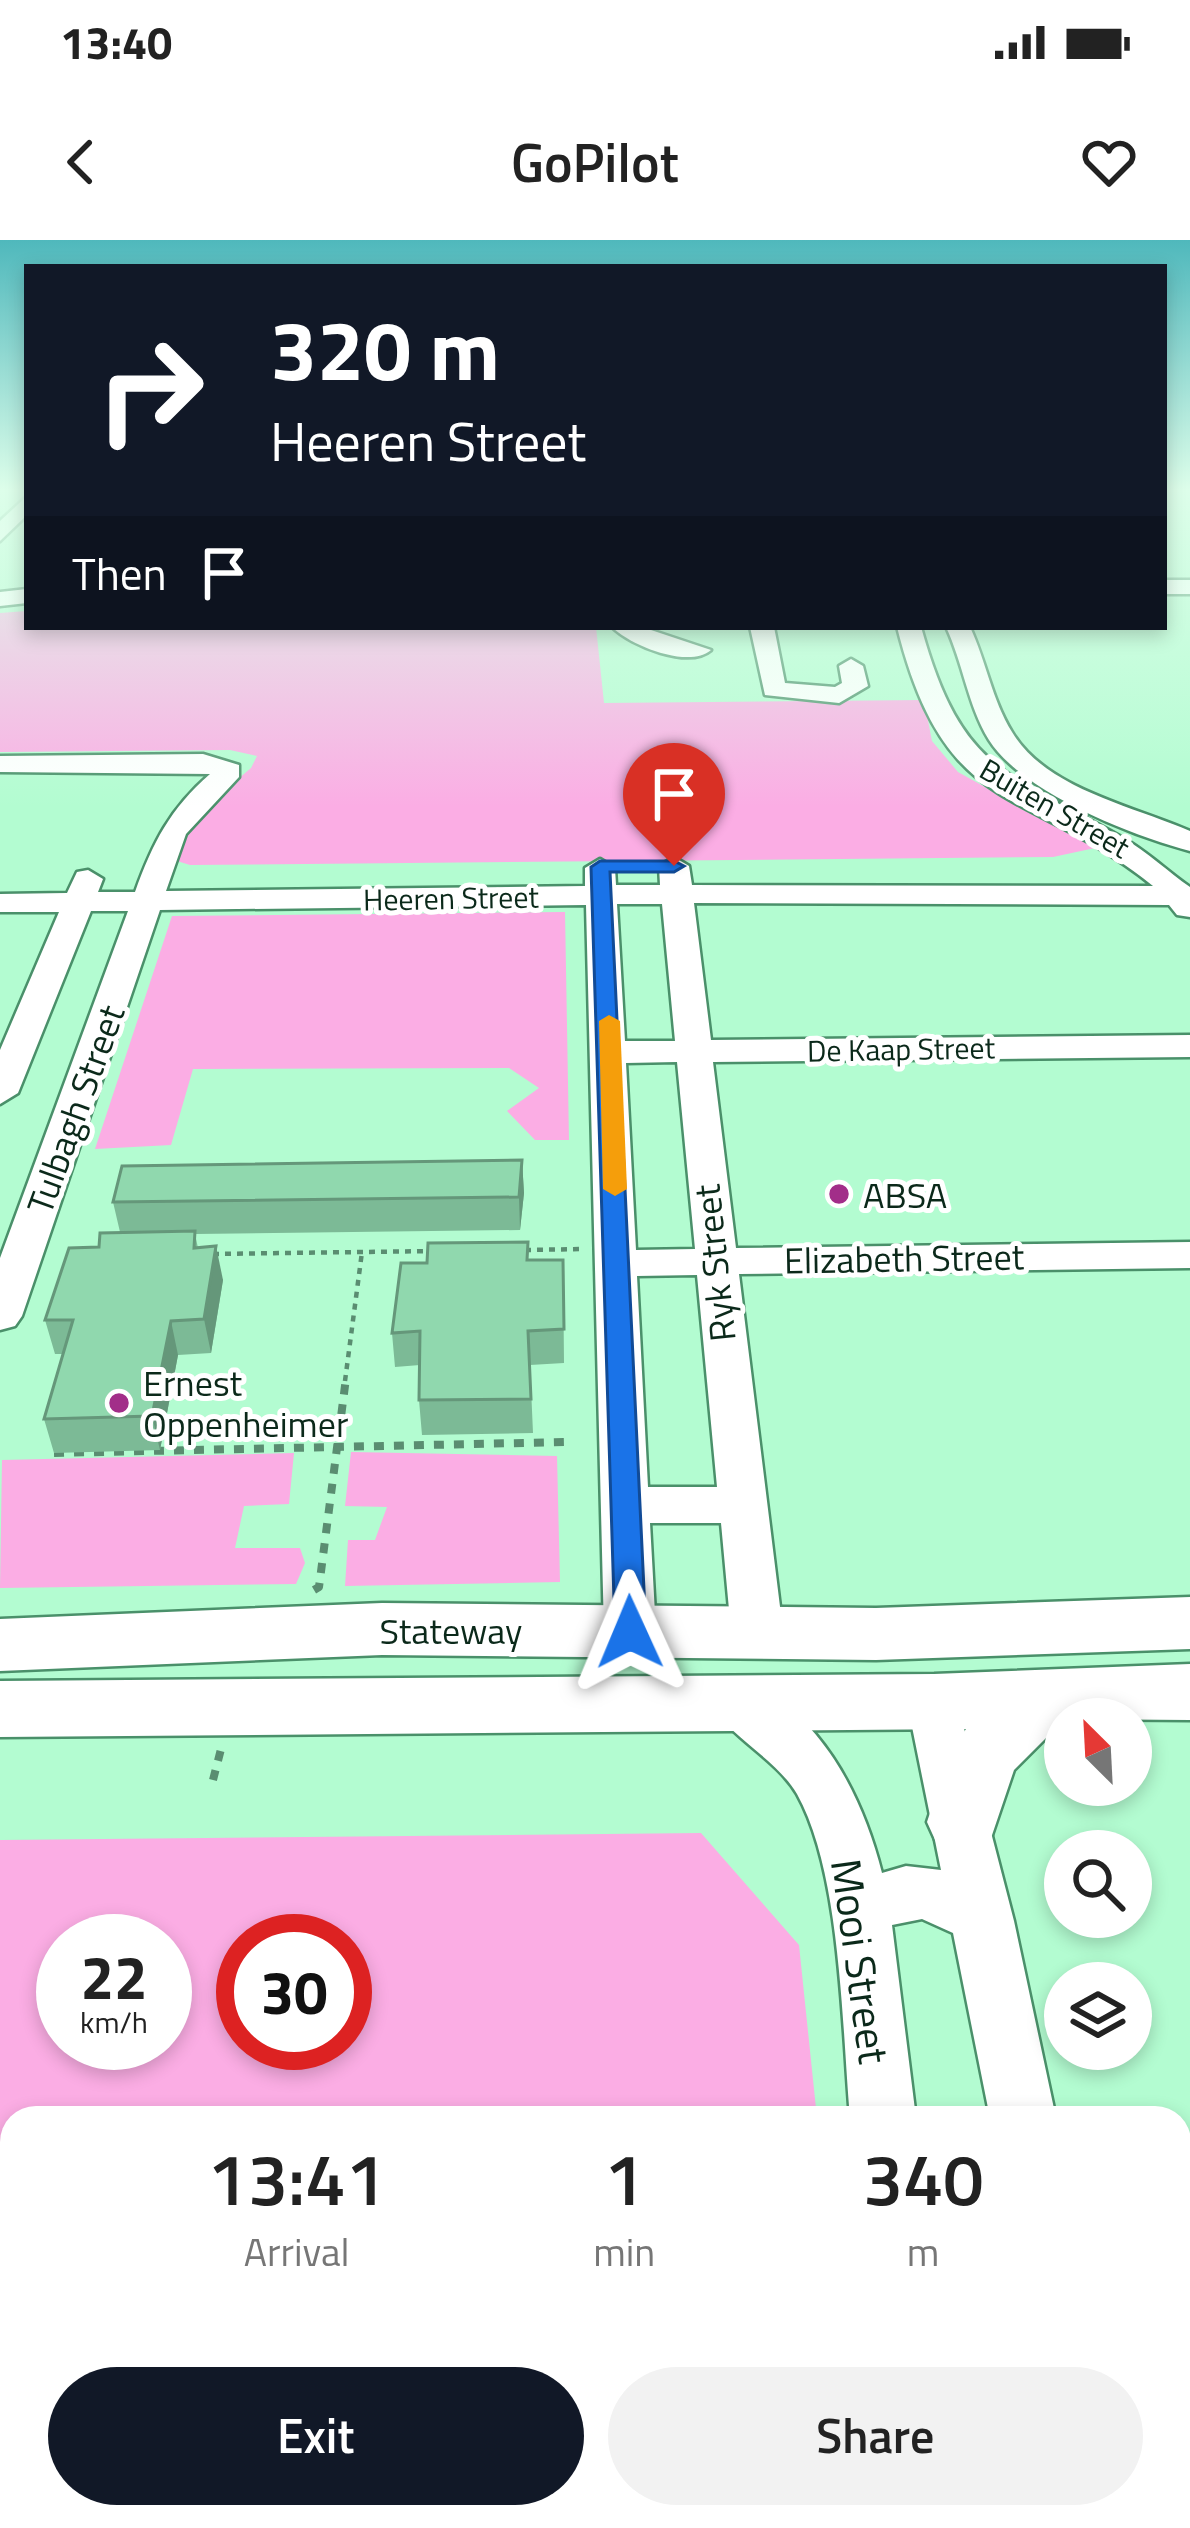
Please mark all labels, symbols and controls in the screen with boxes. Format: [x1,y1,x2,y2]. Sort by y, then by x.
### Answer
text: 13:40 [60,8,172,76]
text: GoPilot [511,121,679,203]
icon: back [48,129,114,195]
icon: heart [1076,129,1142,195]
text: 320 m [270,285,500,413]
icon: right [72,312,228,468]
text: Heeren Street [270,400,586,482]
text: Then [72,539,167,607]
icon: arrive [191,540,257,606]
pin [623,743,725,866]
street label: Buiten Street [971,746,1139,870]
icon: arrive [641,761,707,827]
street label: Heeren Street [363,873,540,923]
street label: Tulbagh Street [12,996,138,1221]
street label: De Kaap Street [807,1024,996,1074]
place label: ABSA [863,1167,947,1222]
street label: Ryk Street [678,1181,750,1344]
marker: ABSA [826,1181,852,1207]
street label: Elizabeth Street [783,1228,1025,1288]
place label: Ernest Oppenheimer [143,1355,348,1451]
marker: Ernest Oppenheimer [106,1390,132,1416]
position arrow [567,1569,693,1695]
street label: Stateway [380,1603,523,1658]
north arrow [1044,1698,1152,1806]
map controls [1044,1698,1152,2070]
button: search [1044,1830,1152,1938]
street label: Mooi Street [815,1854,907,2068]
speed limit sign: 30 [216,1914,372,2070]
text: 22 [80,1931,148,2022]
button: layers [1044,1962,1152,2070]
text: km/h [80,1999,148,2045]
text: 13:41 [207,2123,386,2233]
text: 1 [604,2123,644,2233]
text: 340 [863,2123,984,2233]
text: Arrival [244,2222,350,2281]
text: min [593,2222,655,2281]
text: m [907,2222,939,2281]
button: Exit [48,2367,584,2505]
button: Share [608,2367,1143,2505]

